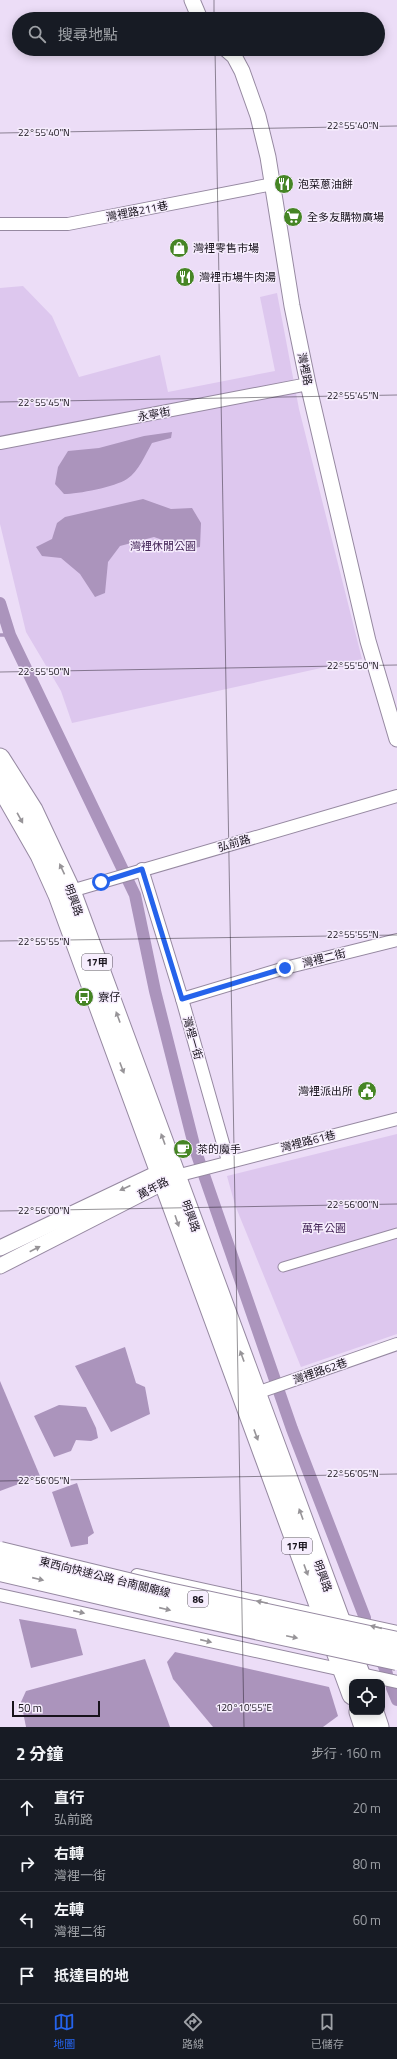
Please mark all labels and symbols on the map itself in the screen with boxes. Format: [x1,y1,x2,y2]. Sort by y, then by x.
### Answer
text: 22°55'40"N [327,118,379,133]
text: 22°55'40"N [18,125,70,140]
restaurant icon: 泡菜蔥油餅 [273,173,295,195]
place label: 泡菜蔥油餅 [298,176,353,192]
street label: 灣裡路211巷 [105,197,169,225]
supermarket icon: 全多友購物廣場 [282,206,304,228]
place label: 全多友購物廣場 [307,209,384,225]
shop icon: 灣裡零售市場 [168,237,190,259]
place label: 灣裡零售市場 [193,240,259,256]
restaurant icon: 灣裡市場牛肉湯 [174,266,196,288]
place label: 灣裡市場牛肉湯 [199,269,276,285]
street label: 灣裡路 [294,351,316,387]
text: 22°55'45"N [327,388,379,403]
text: 22°55'45"N [18,395,70,410]
street label: 永寧街 [136,403,172,425]
park label: 灣裡休閒公園 [130,538,196,554]
text: 22°55'50"N [327,658,379,673]
text: 22°55'50"N [18,664,70,679]
one-way arrow [17,812,24,824]
street label: 弘前路 [216,831,252,855]
one-way arrow [59,864,65,875]
route start [92,873,110,891]
street label: 明興路 [61,882,87,918]
text: 22°55'55"N [327,927,379,942]
text: 22°55'55"N [18,934,70,949]
street label: 灣裡二街 [301,945,347,971]
road number: 17甲 [82,954,112,970]
route end [276,959,294,977]
bus stop icon: 寮仔 [73,986,95,1008]
place label: 寮仔 [98,989,120,1005]
one-way arrow [114,1011,120,1023]
street label: 灣裡一街 [179,1015,207,1061]
one-way arrow [119,1062,125,1074]
public building icon: 灣裡派出所 [356,1080,378,1102]
place label: 灣裡派出所 [298,1083,353,1099]
street label: 灣裡路61巷 [279,1126,337,1156]
one-way arrow [159,1133,165,1145]
cafe icon: 茶的魔手 [172,1138,194,1160]
place label: 茶的魔手 [197,1141,241,1157]
street label: 萬年路 [135,1173,171,1203]
one-way arrow [119,1185,130,1191]
text: 22°56'00"N [327,1197,379,1212]
street label: 明興路 [178,1198,204,1234]
text: 22°56'00"N [18,1203,70,1218]
one-way arrow [174,1215,180,1227]
park label: 萬年公園 [302,1220,346,1236]
one-way arrow [29,1245,41,1252]
one-way arrow [239,1350,245,1362]
street label: 灣裡路62巷 [291,1354,349,1388]
one-way arrow [253,1429,259,1441]
text: 22°56'05"N [327,1466,379,1481]
text: 22°56'05"N [18,1473,70,1488]
one-way arrow [297,1508,303,1520]
road number: 17甲 [282,1538,312,1554]
street label: 東西向快速公路 台南關廟線 [38,1553,172,1601]
street label: 明興路 [310,1558,336,1594]
one-way arrow [303,1564,309,1576]
one-way arrow [32,1577,44,1583]
road number: 86 [188,1591,208,1607]
one-way arrow [255,1599,268,1605]
one-way arrow [158,1607,171,1613]
one-way arrow [73,1610,85,1616]
one-way arrow [370,1623,382,1629]
one-way arrow [285,1634,298,1640]
one-way arrow [200,1638,212,1644]
scale bar [12,1699,100,1718]
text: 120°10'55"E [216,1700,273,1715]

